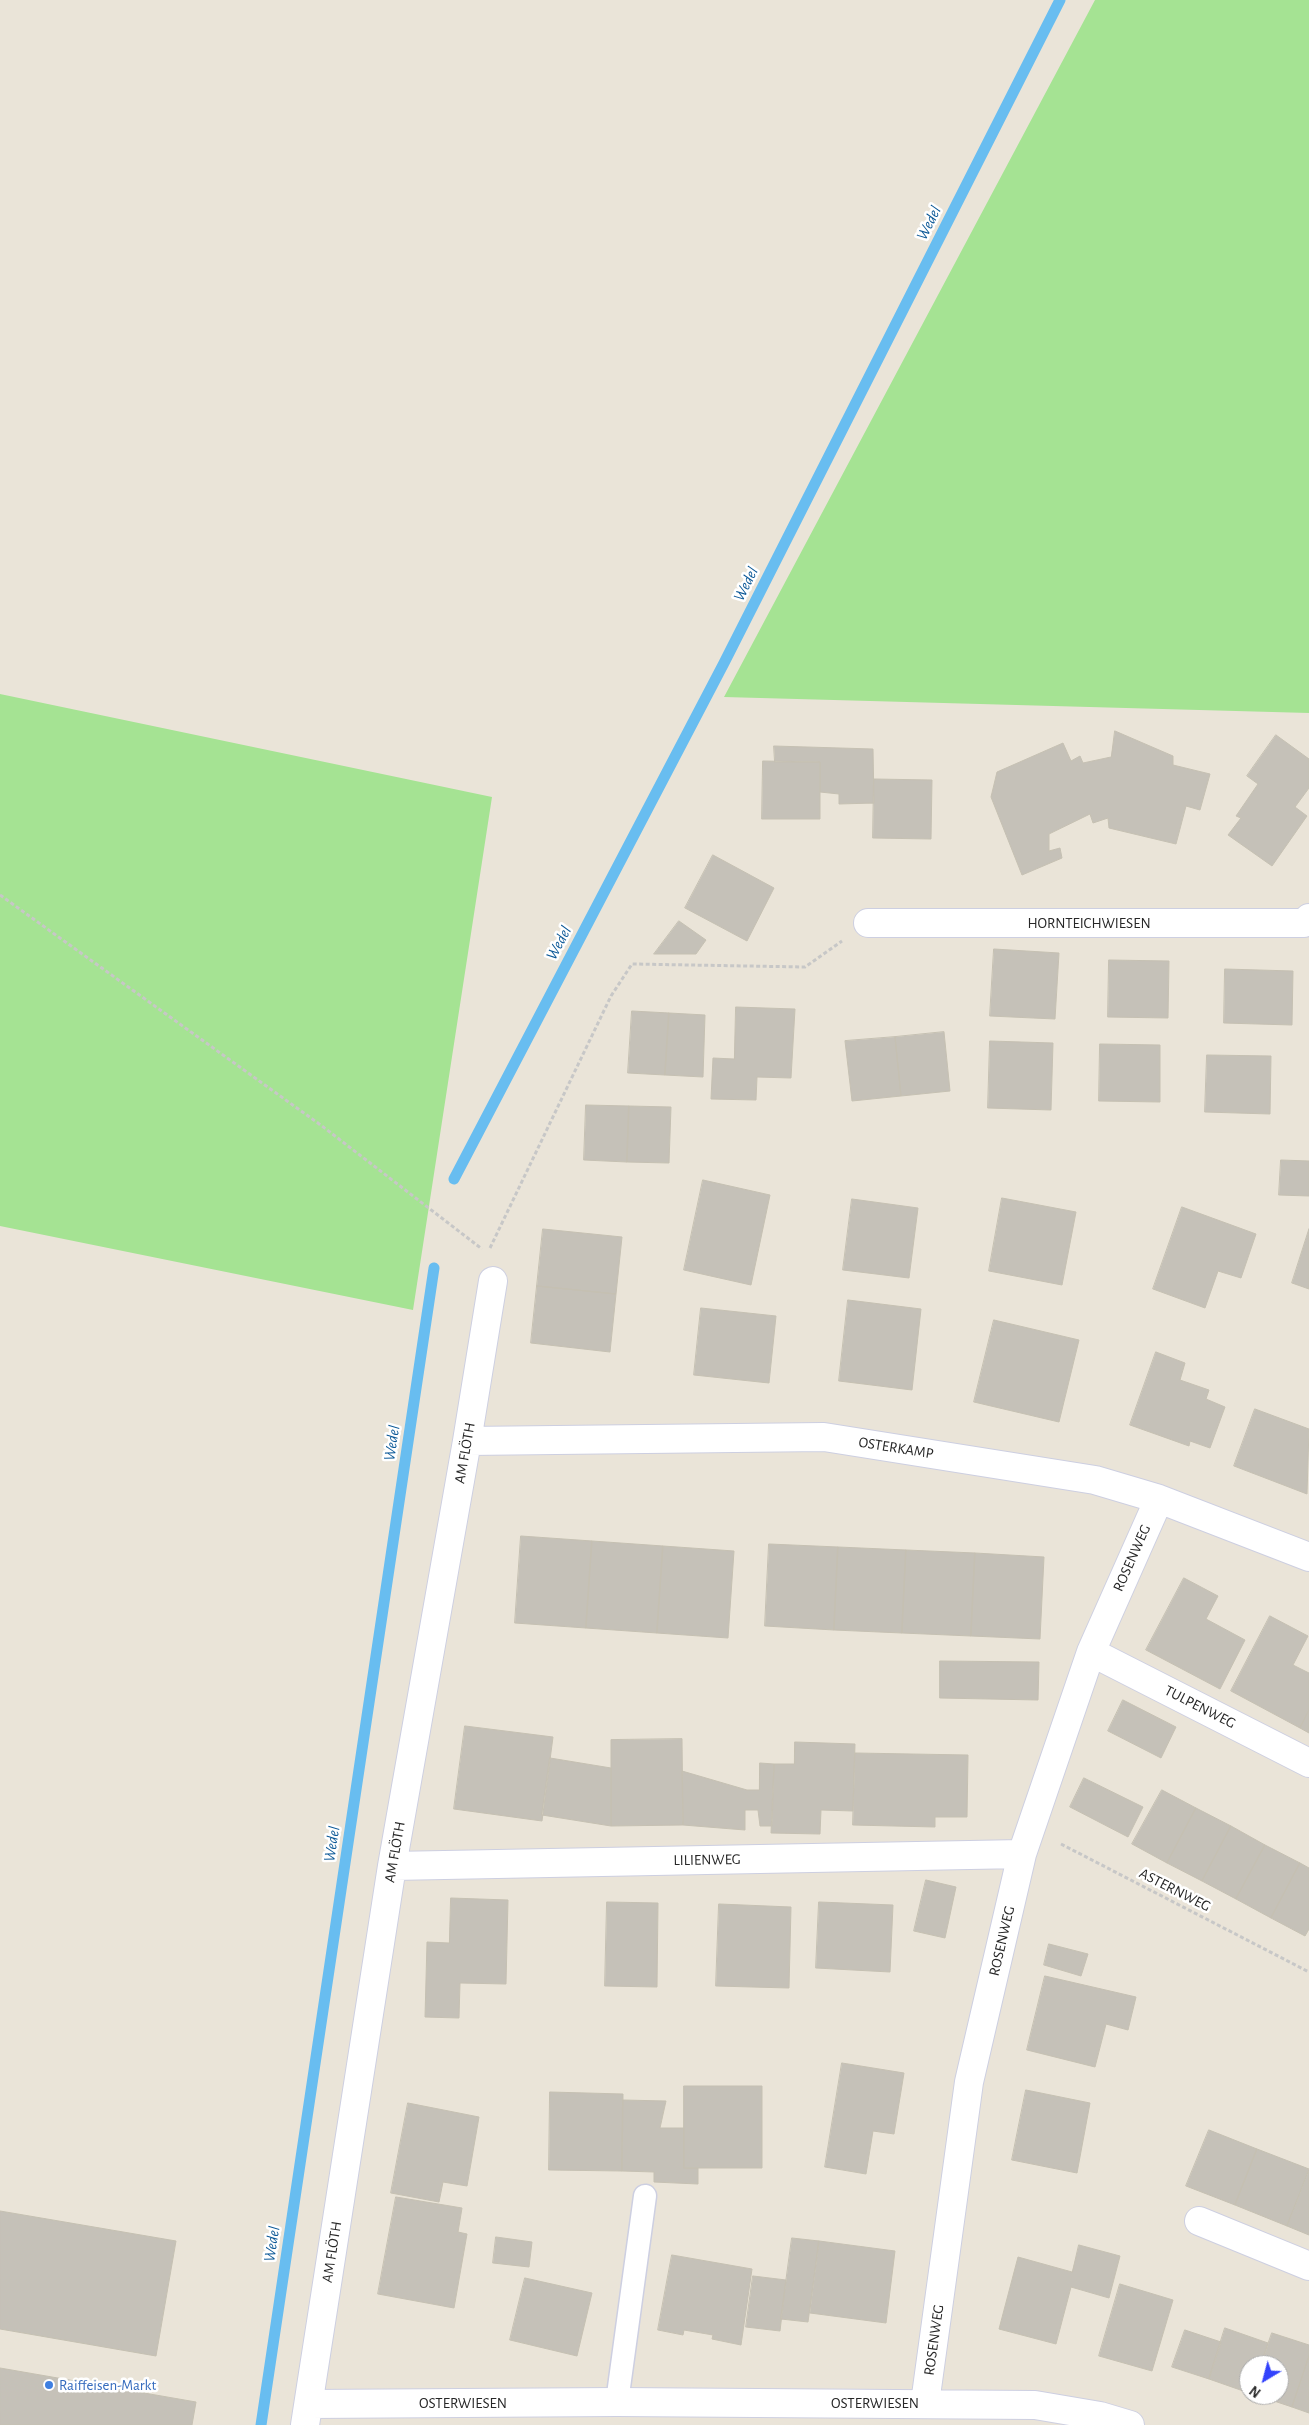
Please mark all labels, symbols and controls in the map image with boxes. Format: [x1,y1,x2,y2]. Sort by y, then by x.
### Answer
water label: Wedel [912,203,946,243]
water label: Wedel [729,564,763,604]
street label: HORNTEICHWIESEN [1027,914,1151,932]
water label: Wedel [542,923,576,963]
street label: AM FLÖTH [451,1421,479,1485]
water label: Wedel [380,1424,404,1462]
street label: OSTERKAMP [857,1433,935,1463]
street label: ROSENWEG [1109,1522,1155,1594]
street label: TULPENWEG [1161,1681,1239,1733]
street label: AM FLÖTH [381,1820,409,1884]
water label: Wedel [320,1825,344,1863]
street label: LILIENWEG [673,1850,741,1870]
street label: ASTERNWEG [1136,1864,1214,1916]
street label: ROSENWEG [985,1904,1019,1978]
street label: AM FLÖTH [318,2220,346,2284]
water label: Wedel [260,2225,284,2263]
street label: ROSENWEG [920,2303,948,2377]
north arrow [1239,2355,1289,2405]
place label: Raiffeisen-Markt [59,2376,156,2394]
marker: Raiffeisen-Markt [43,2379,55,2391]
text: N [1247,2383,1264,2400]
street label: OSTERWIESEN [419,2394,507,2412]
street label: OSTERWIESEN [831,2394,919,2412]

